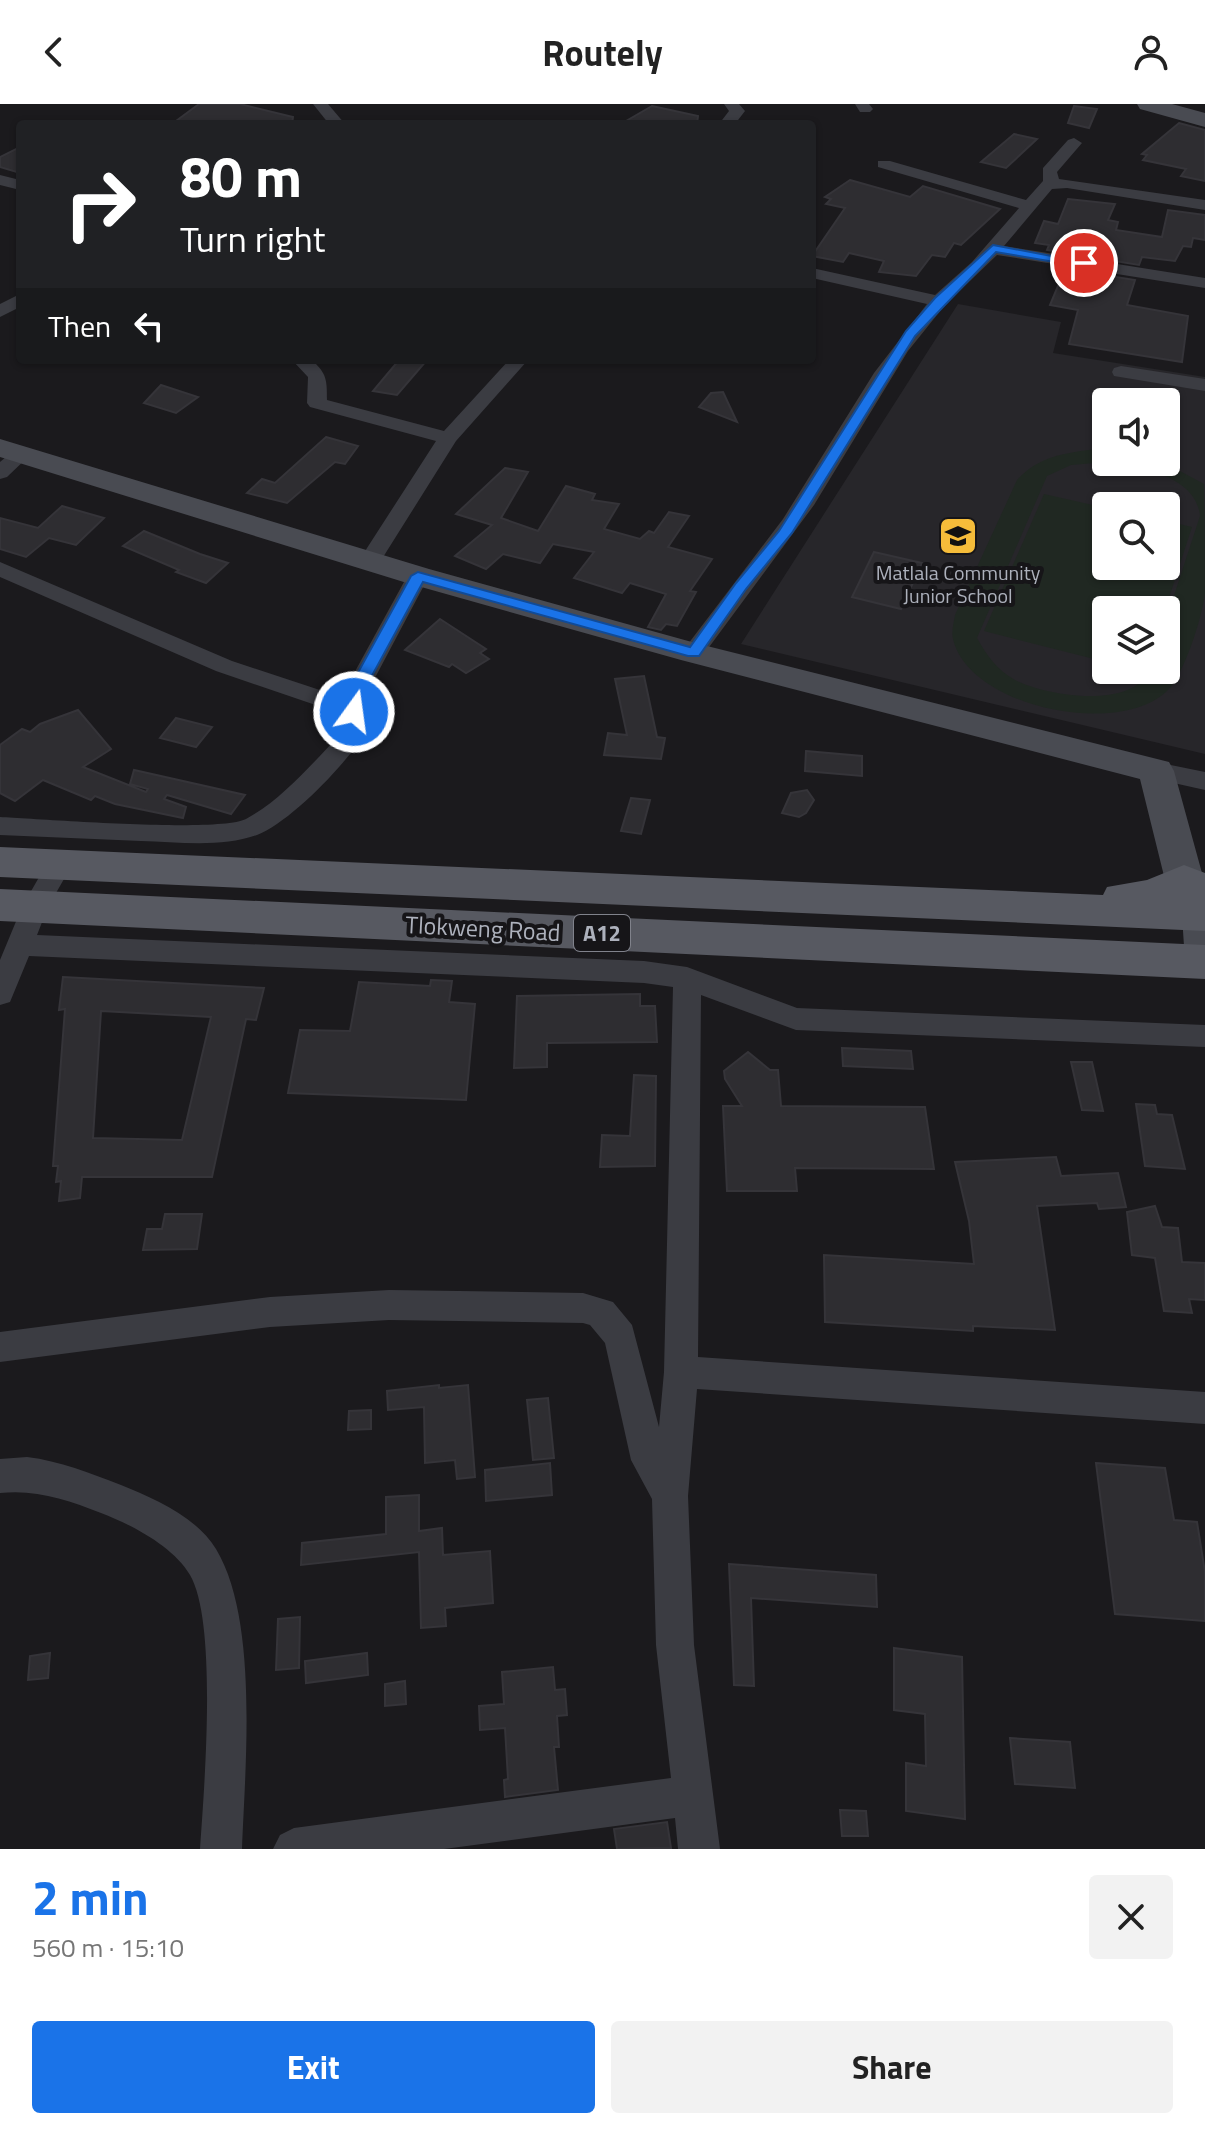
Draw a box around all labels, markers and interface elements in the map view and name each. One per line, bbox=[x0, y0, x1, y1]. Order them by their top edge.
text: Routely bbox=[542, 25, 663, 80]
icon: back bbox=[32, 30, 76, 74]
icon: person bbox=[1129, 30, 1173, 74]
text: 80 m bbox=[180, 134, 302, 219]
icon: right bbox=[48, 152, 152, 256]
text: Turn right bbox=[180, 211, 325, 266]
pin bbox=[1050, 229, 1118, 297]
icon: arrive bbox=[1062, 241, 1106, 285]
text: Then bbox=[48, 303, 111, 349]
icon: left bbox=[127, 304, 171, 348]
map controls bbox=[1092, 388, 1180, 684]
button: sound bbox=[1092, 388, 1180, 476]
button: search bbox=[1092, 492, 1180, 580]
school or university icon: Matlala Community Junior School bbox=[937, 515, 979, 557]
place label: Matlala Community Junior School bbox=[876, 557, 1041, 611]
button: layers bbox=[1092, 596, 1180, 684]
position arrow bbox=[312, 670, 396, 754]
street label: Tlokweng Road bbox=[405, 906, 561, 950]
road number: A12 bbox=[574, 915, 630, 951]
text: 2 min bbox=[32, 1861, 149, 1934]
button: close bbox=[1089, 1875, 1173, 1959]
text: 560 m · 15:10 bbox=[32, 1928, 184, 1967]
button: Exit bbox=[32, 2021, 595, 2113]
button: Share bbox=[611, 2021, 1173, 2113]

